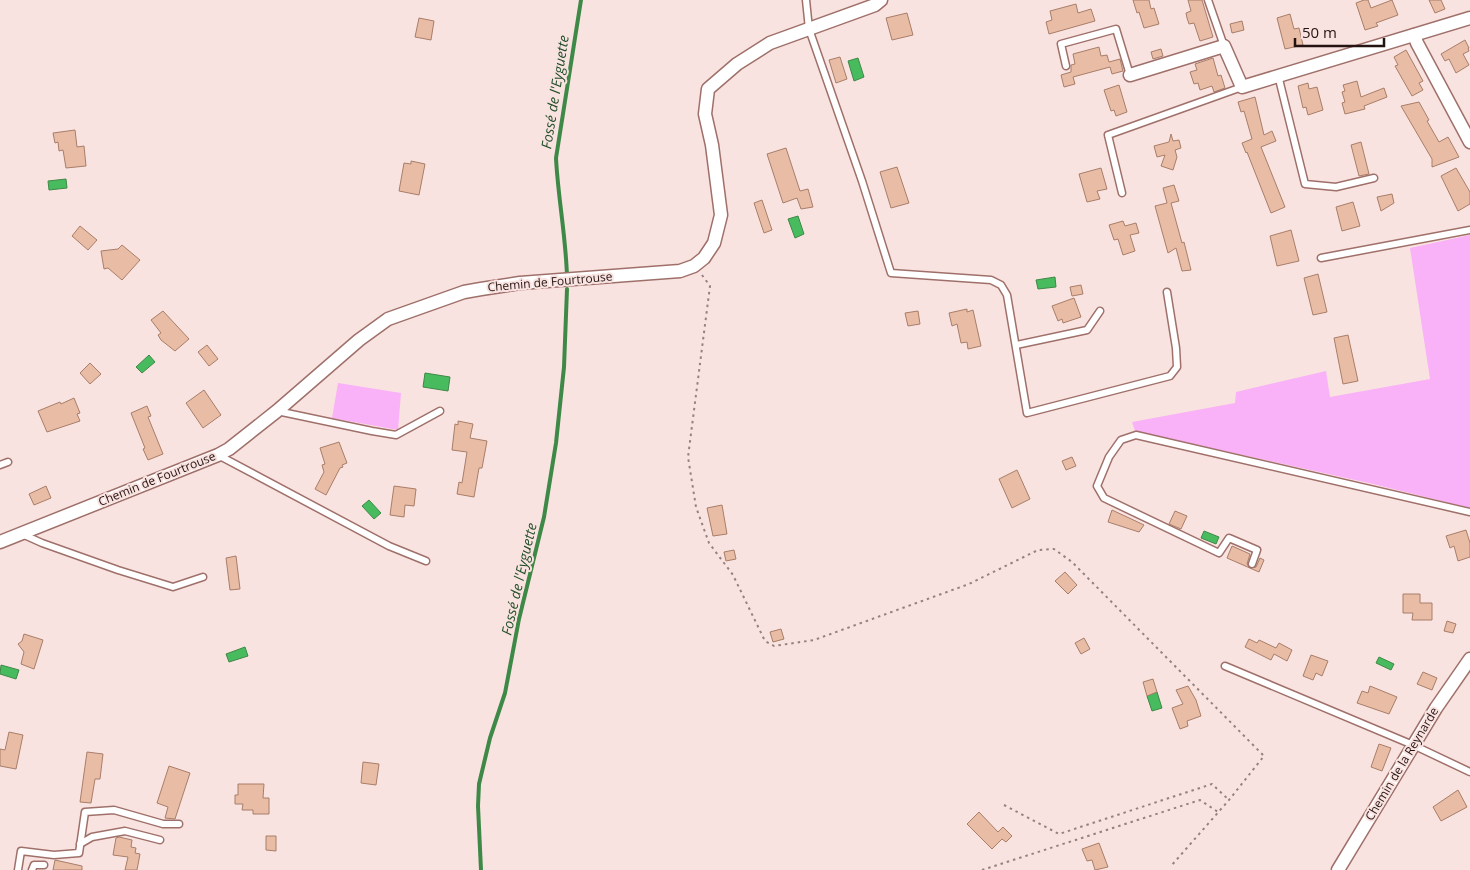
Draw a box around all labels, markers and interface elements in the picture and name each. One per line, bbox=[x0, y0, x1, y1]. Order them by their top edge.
scale bar bbox=[1295, 15, 1384, 47]
text: 50 m bbox=[1302, 22, 1337, 42]
water label: Fossé de l'Eyguette bbox=[536, 34, 573, 150]
street label: Chemin de Fourtrouse bbox=[487, 268, 613, 295]
street label: Chemin de Fourtrouse bbox=[96, 447, 218, 510]
water label: Fossé de l'Eyguette bbox=[496, 521, 541, 637]
street label: Chemin de la Reynarde bbox=[1361, 704, 1442, 824]

